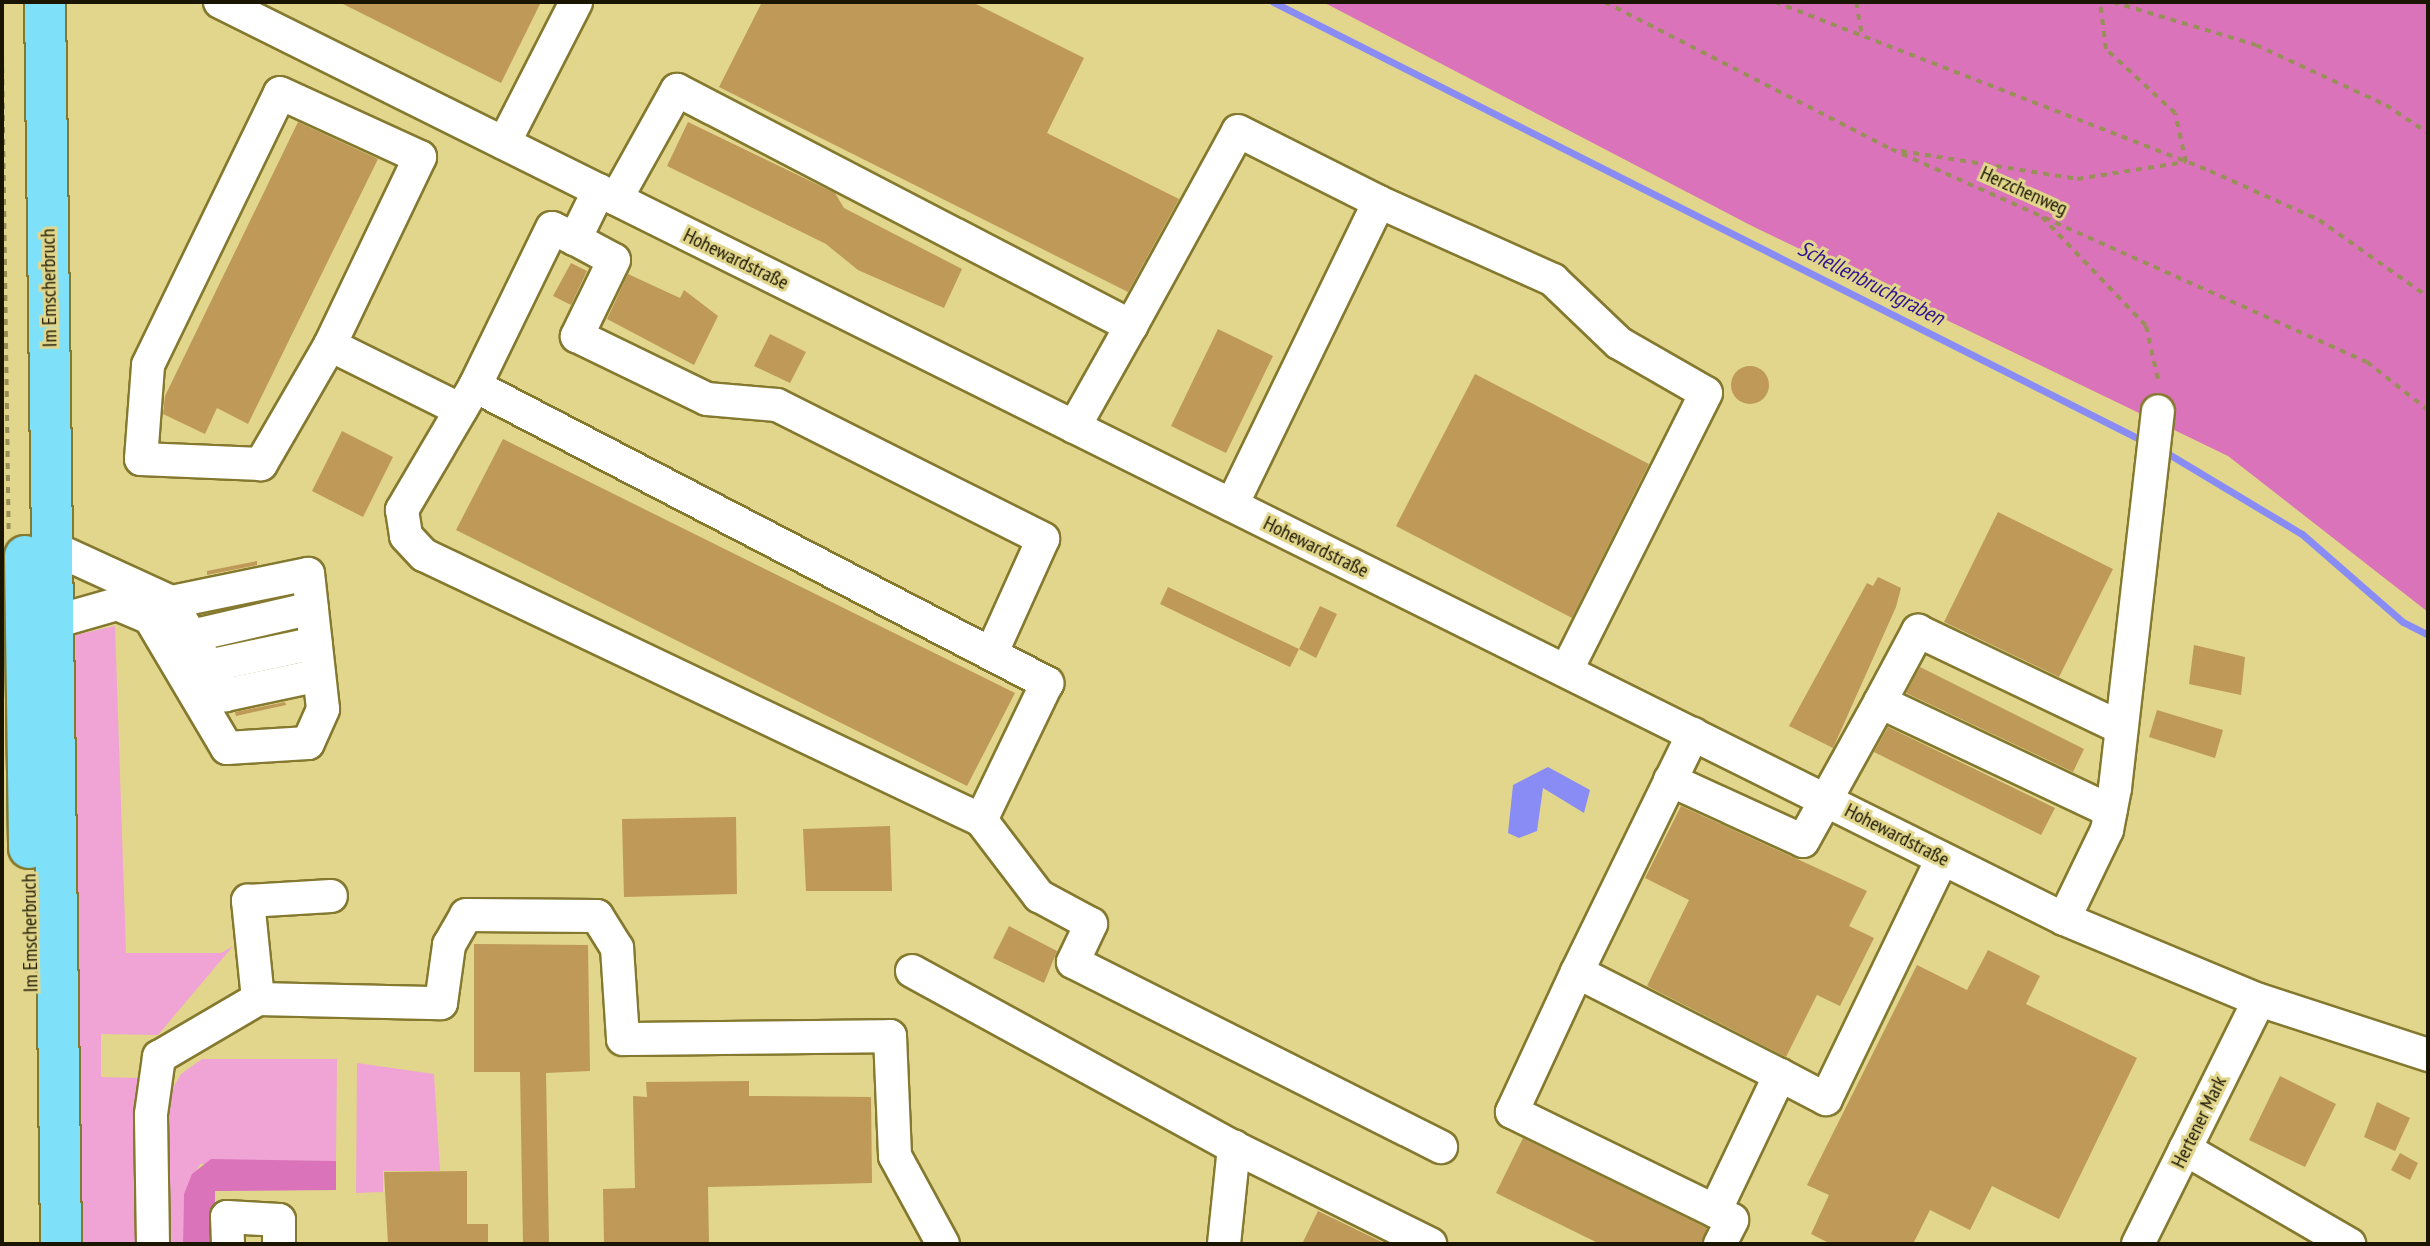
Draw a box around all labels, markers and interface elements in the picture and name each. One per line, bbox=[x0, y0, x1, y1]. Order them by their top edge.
street label: Herzchenweg bbox=[1977, 161, 2071, 221]
street label: Hohewardstraße bbox=[680, 223, 792, 295]
street label: Im Emscherbruch bbox=[36, 228, 62, 348]
water label: Schellenbruchgraben bbox=[1794, 235, 1948, 331]
street label: Hohewardstraße bbox=[1260, 511, 1372, 583]
street label: Hohewardstraße bbox=[1841, 798, 1953, 872]
street label: Im Emscherbruch bbox=[17, 873, 43, 993]
street label: Hertener Mark bbox=[2166, 1072, 2232, 1172]

